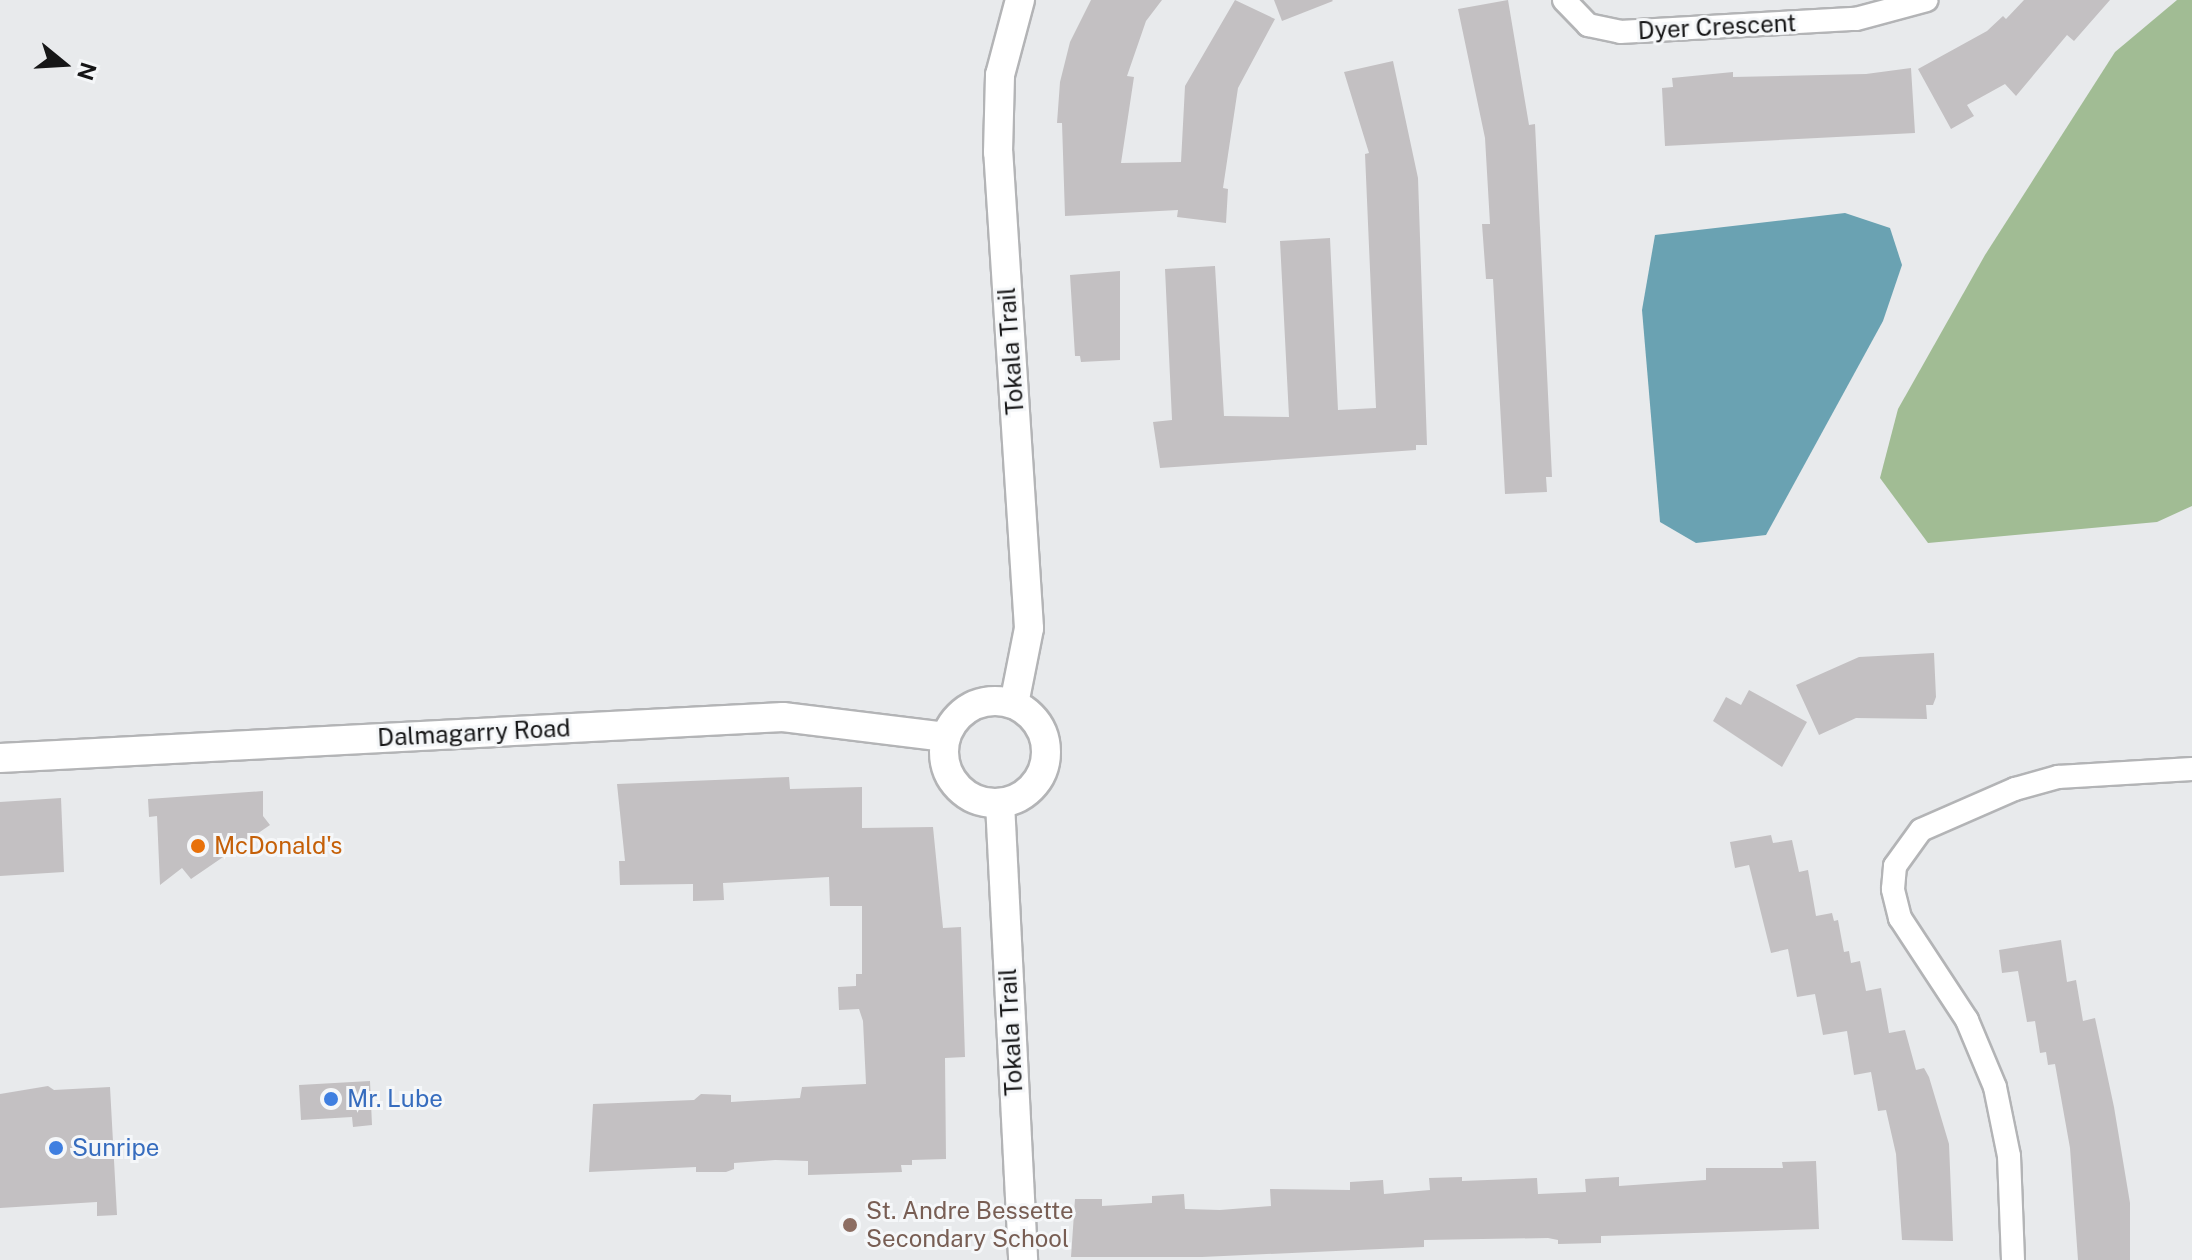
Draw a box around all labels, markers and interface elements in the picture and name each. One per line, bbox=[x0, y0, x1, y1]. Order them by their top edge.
street label: Dyer Crescent bbox=[1637, 8, 1797, 46]
north arrow bbox=[24, 24, 104, 104]
text: N bbox=[72, 59, 102, 84]
street label: Tokala Trail bbox=[992, 286, 1030, 416]
street label: Dalmagarry Road bbox=[377, 714, 571, 752]
place label: McDonald's bbox=[214, 832, 342, 860]
marker: McDonald's bbox=[189, 837, 207, 855]
street label: Tokala Trail bbox=[993, 967, 1029, 1097]
place label: Mr. Lube bbox=[347, 1085, 443, 1113]
marker: Mr. Lube bbox=[322, 1090, 340, 1108]
place label: Sunripe bbox=[72, 1134, 159, 1162]
marker: Sunripe bbox=[47, 1139, 65, 1157]
place label: St. Andre Bessette Secondary School bbox=[866, 1197, 1074, 1253]
marker: St. Andre Bessette Secondary School bbox=[841, 1216, 859, 1234]

